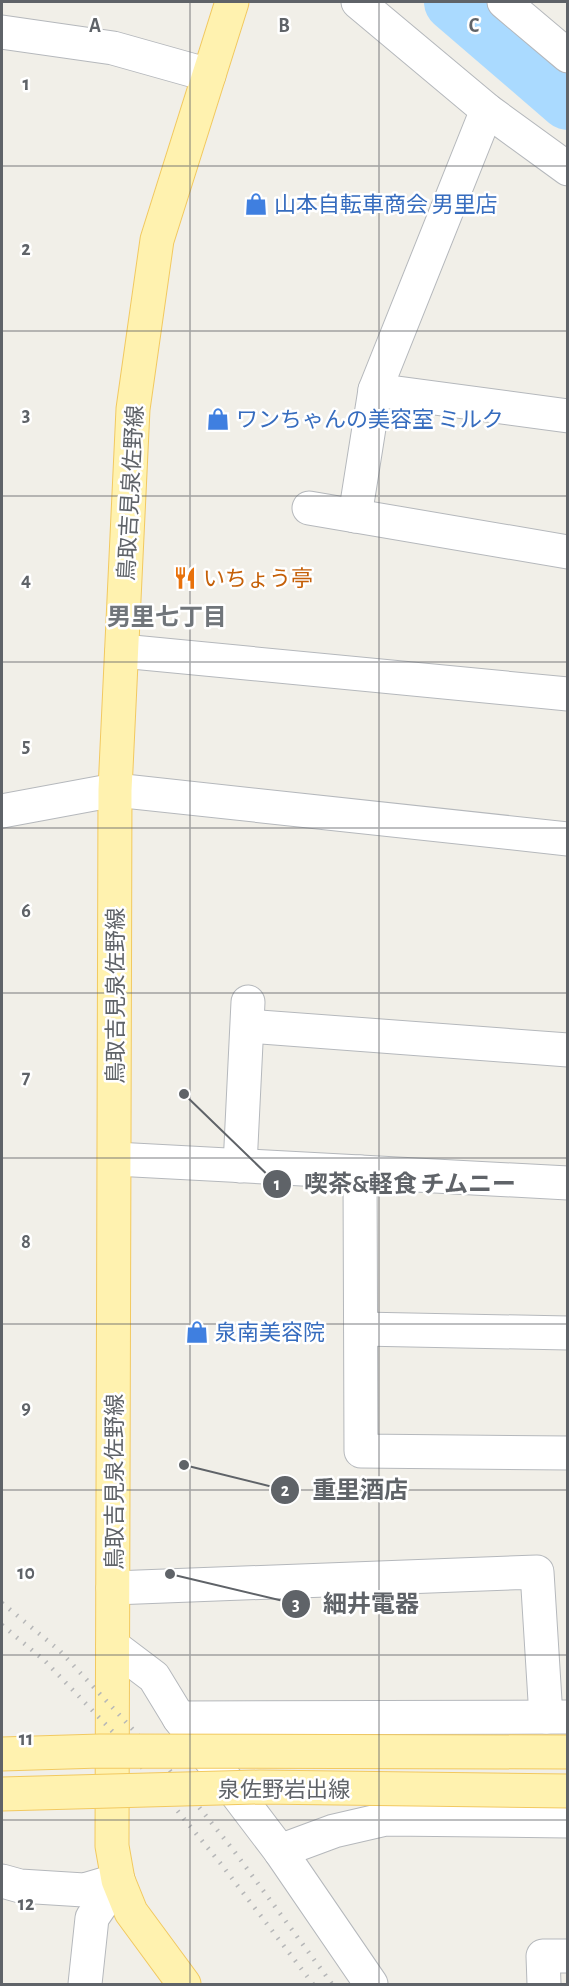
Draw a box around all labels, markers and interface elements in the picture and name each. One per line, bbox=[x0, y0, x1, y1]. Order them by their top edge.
text: A bbox=[89, 16, 101, 36]
text: B bbox=[278, 16, 290, 36]
text: C bbox=[469, 16, 480, 36]
text: 1 bbox=[22, 74, 30, 94]
shop icon: 山本自転車商会 男里店 bbox=[243, 191, 269, 217]
place label: 山本自転車商会 男里店 bbox=[274, 193, 498, 216]
text: 2 bbox=[21, 239, 31, 259]
text: 3 bbox=[22, 405, 30, 425]
street label: 鳥取吉見泉佐野線 bbox=[114, 405, 147, 582]
shop icon: ワンちゃんの美容室 ミルク bbox=[205, 406, 231, 432]
place label: ワンちゃんの美容室 ミルク bbox=[236, 408, 504, 431]
restaurant icon: いちょう亭 bbox=[172, 565, 198, 591]
place label: いちょう亭 bbox=[203, 567, 313, 590]
text: 4 bbox=[21, 570, 31, 590]
district label: 男里七丁目 bbox=[107, 604, 227, 630]
text: 5 bbox=[22, 736, 30, 756]
text: 6 bbox=[21, 901, 31, 921]
street label: 鳥取吉見泉佐野線 bbox=[104, 908, 127, 1084]
text: 7 bbox=[22, 1067, 31, 1087]
callout: 喫茶&軽食 チムニー bbox=[262, 1163, 529, 1205]
text: 喫茶&軽食 チムニー bbox=[304, 1171, 516, 1197]
text: 1 bbox=[274, 1176, 280, 1194]
text: 8 bbox=[21, 1232, 31, 1252]
shop icon: 泉南美容院 bbox=[184, 1319, 210, 1345]
place label: 泉南美容院 bbox=[215, 1321, 325, 1344]
street label: 鳥取吉見泉佐野線 bbox=[103, 1394, 126, 1570]
text: 9 bbox=[21, 1398, 31, 1418]
callout: 重里酒店 bbox=[270, 1469, 420, 1511]
text: 重里酒店 bbox=[312, 1477, 408, 1503]
text: 2 bbox=[281, 1482, 290, 1500]
text: 10 bbox=[17, 1563, 35, 1583]
callout: 細井電器 bbox=[281, 1583, 431, 1625]
text: 細井電器 bbox=[323, 1591, 419, 1617]
text: 3 bbox=[292, 1596, 300, 1614]
text: 11 bbox=[19, 1729, 33, 1749]
street label: 泉佐野岩出線 bbox=[218, 1778, 350, 1801]
text: 12 bbox=[18, 1894, 34, 1914]

